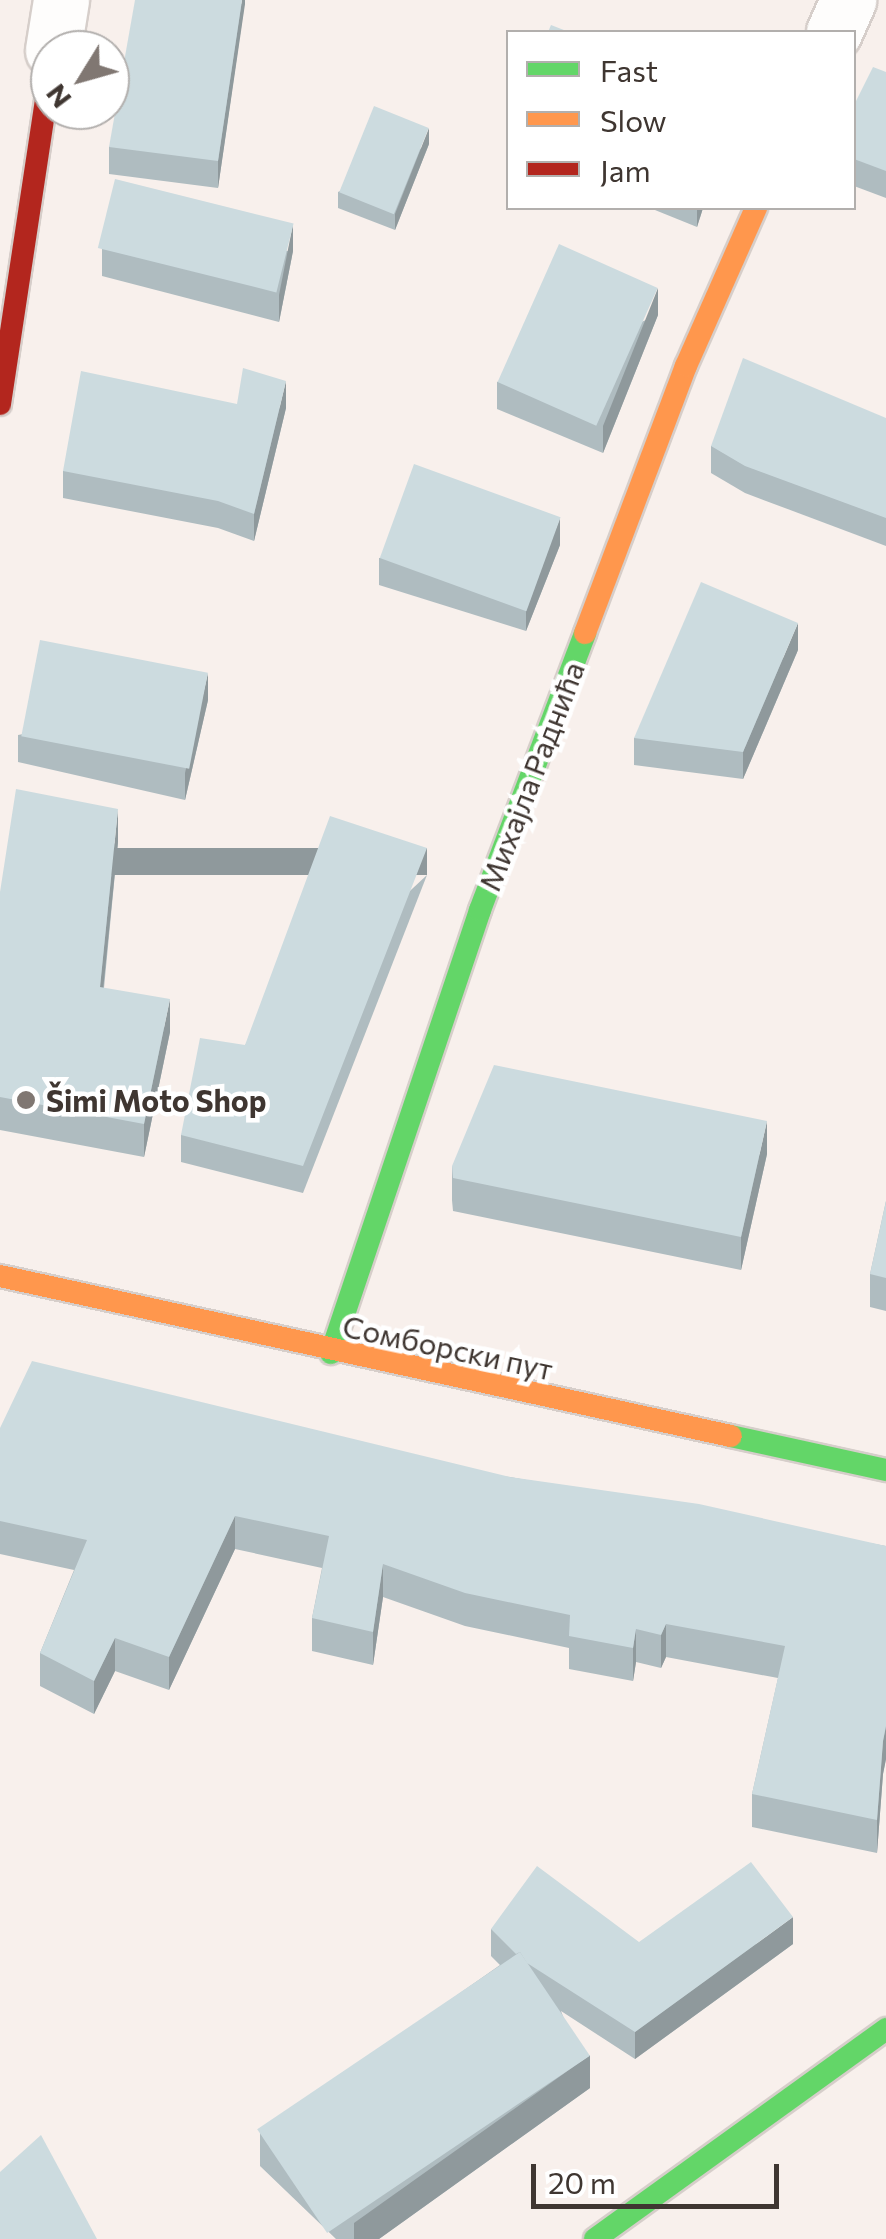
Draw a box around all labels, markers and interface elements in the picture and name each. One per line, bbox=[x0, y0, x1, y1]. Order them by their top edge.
north arrow bbox=[30, 30, 130, 130]
legend bbox=[506, 30, 856, 210]
text: Fast bbox=[600, 51, 658, 88]
text: N bbox=[38, 78, 78, 115]
text: Slow bbox=[600, 101, 667, 138]
text: Jam bbox=[600, 151, 651, 188]
street label: Михајла Раднића bbox=[471, 656, 591, 896]
place label: Šimi Moto Shop bbox=[46, 1082, 266, 1118]
marker: Šimi Moto Shop bbox=[15, 1089, 37, 1111]
street label: Сомборски пут bbox=[340, 1307, 556, 1387]
scale bar bbox=[536, 2144, 784, 2206]
text: 20 m bbox=[548, 2163, 616, 2200]

